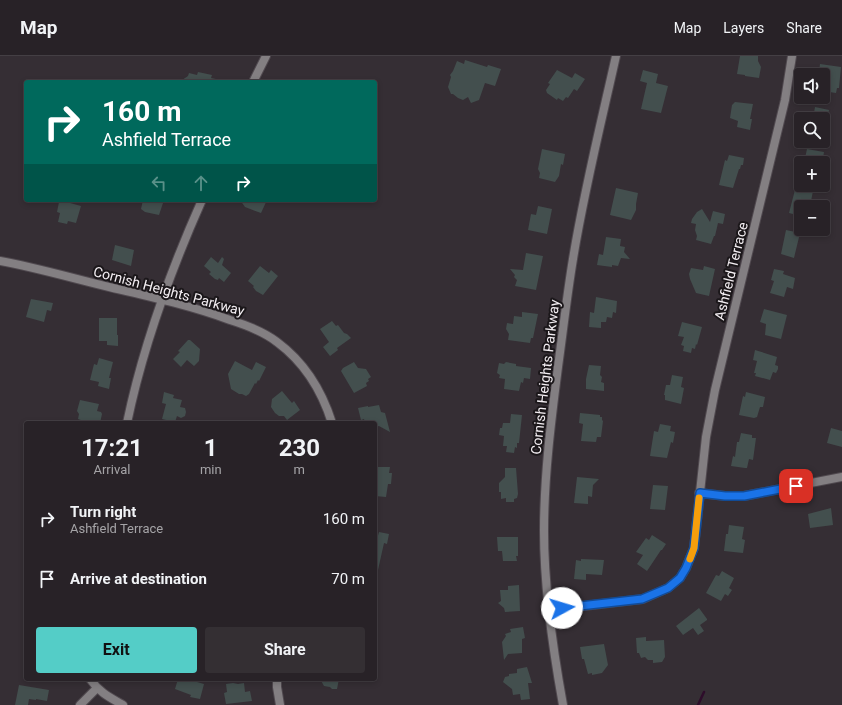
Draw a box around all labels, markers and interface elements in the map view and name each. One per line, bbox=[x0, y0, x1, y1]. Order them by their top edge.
text: Map bbox=[20, 16, 58, 39]
text: Map bbox=[674, 20, 701, 36]
text: Layers bbox=[723, 20, 764, 36]
text: Share bbox=[786, 20, 822, 36]
map controls bbox=[794, 68, 830, 236]
button: sound bbox=[794, 68, 830, 104]
text: 160 m bbox=[102, 95, 181, 128]
icon: right bbox=[36, 96, 88, 148]
button: search bbox=[794, 112, 830, 148]
text: Ashfield Terrace bbox=[102, 129, 231, 150]
button: + bbox=[794, 156, 830, 192]
icon: left bbox=[148, 172, 170, 194]
icon: ahead bbox=[190, 172, 212, 194]
icon: right bbox=[232, 172, 254, 194]
button: − bbox=[794, 200, 830, 236]
street label: Ashfield Terrace bbox=[711, 220, 751, 322]
street label: Cornish Heights Parkway bbox=[92, 263, 247, 319]
street label: Cornish Heights Parkway bbox=[528, 298, 562, 455]
text: 17:21 bbox=[81, 434, 143, 462]
text: 1 bbox=[204, 434, 218, 462]
text: 230 bbox=[279, 434, 320, 462]
text: Arrival bbox=[93, 462, 130, 477]
text: min bbox=[200, 462, 222, 477]
text: m bbox=[294, 462, 305, 477]
pin bbox=[779, 469, 813, 503]
icon: arrive bbox=[785, 475, 807, 497]
text: Turn right bbox=[70, 503, 136, 521]
icon: right bbox=[36, 508, 58, 530]
text: 160 m bbox=[323, 510, 365, 528]
text: Ashfield Terrace bbox=[70, 521, 163, 536]
icon: arrive bbox=[36, 568, 58, 590]
text: Arrive at destination bbox=[70, 570, 207, 588]
text: 70 m bbox=[331, 570, 365, 588]
position arrow bbox=[541, 587, 583, 629]
button: Exit bbox=[36, 627, 197, 673]
button: Share bbox=[205, 627, 365, 673]

